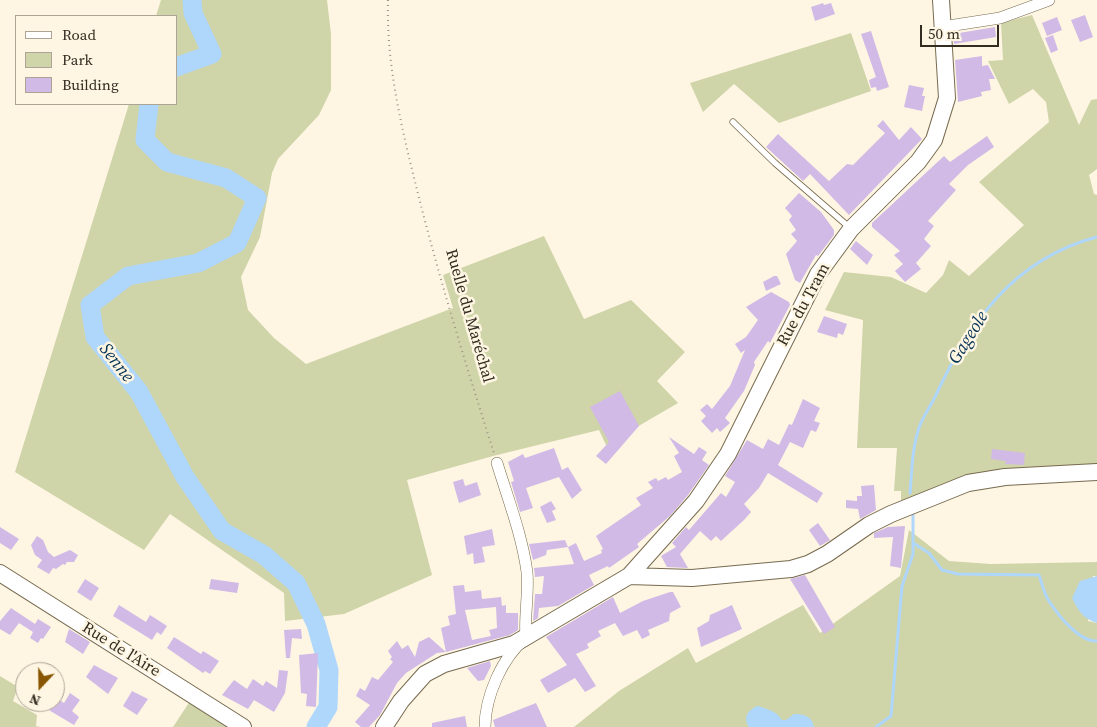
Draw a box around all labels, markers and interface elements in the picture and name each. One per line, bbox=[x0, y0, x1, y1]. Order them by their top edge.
legend bbox=[15, 15, 178, 105]
scale bar bbox=[922, 15, 1001, 47]
text: 50 m bbox=[928, 23, 960, 44]
text: Road bbox=[62, 24, 96, 45]
text: Park bbox=[62, 49, 93, 70]
text: Building bbox=[62, 74, 119, 95]
street label: Ruelle du Maréchal bbox=[441, 247, 497, 385]
street label: Rue du Tram bbox=[773, 260, 835, 350]
water label: Gageole bbox=[945, 308, 993, 368]
water label: Senne bbox=[94, 339, 138, 387]
street label: Rue de l'Aire bbox=[78, 618, 164, 682]
north arrow bbox=[15, 662, 65, 712]
text: N bbox=[27, 689, 43, 711]

